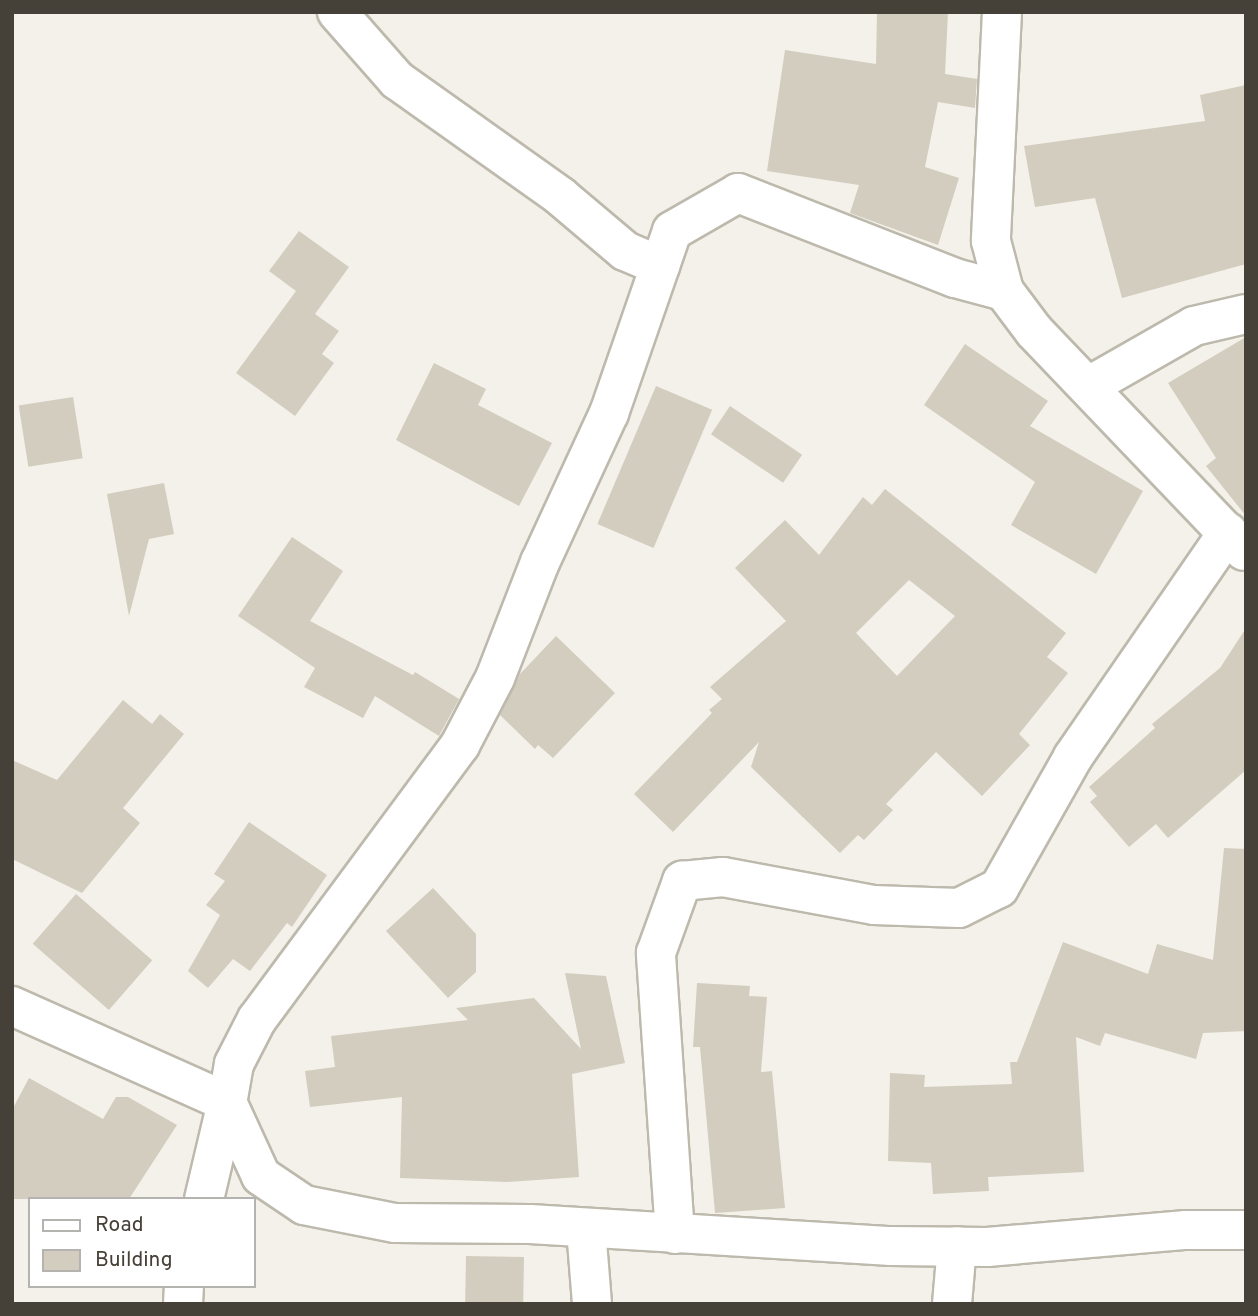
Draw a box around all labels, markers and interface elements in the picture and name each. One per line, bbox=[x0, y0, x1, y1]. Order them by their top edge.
legend bbox=[28, 1197, 256, 1288]
text: Road bbox=[95, 1212, 144, 1239]
text: Building bbox=[95, 1247, 173, 1274]

